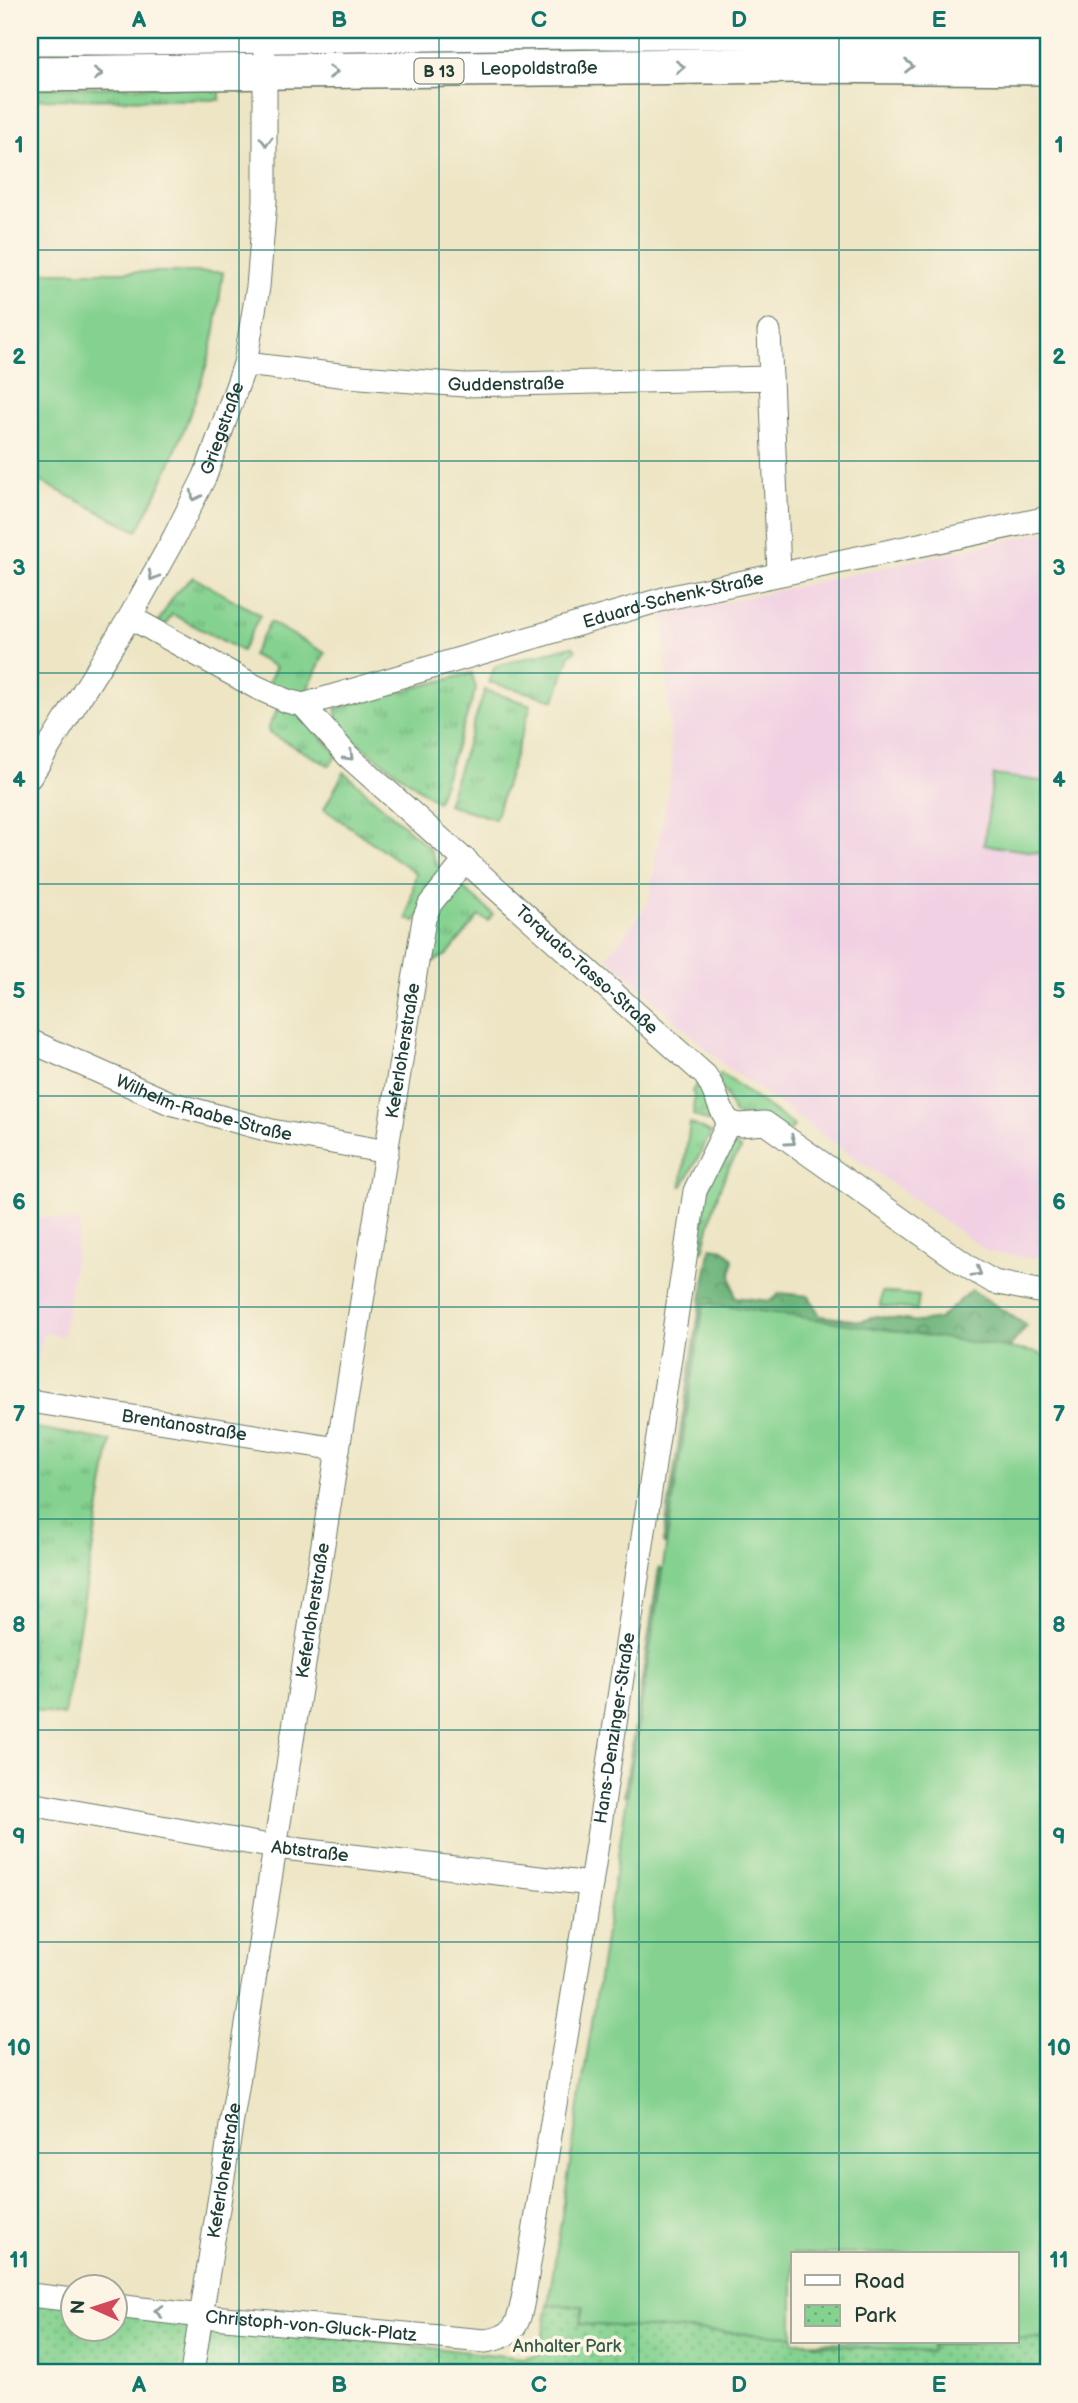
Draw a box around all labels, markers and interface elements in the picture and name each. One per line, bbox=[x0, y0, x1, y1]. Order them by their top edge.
text: A bbox=[131, 6, 147, 34]
text: B bbox=[331, 6, 347, 34]
text: C bbox=[531, 6, 547, 34]
text: D bbox=[731, 6, 747, 34]
text: E bbox=[932, 6, 947, 34]
street label: Leopoldstraße bbox=[480, 57, 598, 80]
road number: B 13 bbox=[414, 58, 464, 83]
one-way arrow bbox=[905, 58, 915, 74]
one-way arrow bbox=[675, 59, 686, 75]
one-way arrow bbox=[329, 64, 339, 80]
one-way arrow bbox=[93, 66, 104, 82]
text: 1 bbox=[14, 131, 24, 159]
text: 1 bbox=[1054, 131, 1064, 159]
one-way arrow bbox=[258, 136, 274, 147]
text: 2 bbox=[12, 343, 26, 371]
text: 2 bbox=[1052, 343, 1066, 371]
street label: Guddenstraße bbox=[447, 373, 565, 396]
street label: Griegstraße bbox=[196, 379, 249, 478]
one-way arrow bbox=[190, 489, 204, 501]
text: 3 bbox=[12, 554, 26, 582]
text: 3 bbox=[1052, 554, 1066, 582]
street label: Eduard-Schenk-Straße bbox=[580, 568, 766, 633]
one-way arrow bbox=[148, 569, 161, 582]
one-way arrow bbox=[341, 747, 354, 760]
text: 4 bbox=[12, 766, 26, 794]
text: 4 bbox=[1052, 766, 1066, 794]
street label: Torquato-Tasso-Straße bbox=[511, 901, 662, 1039]
text: 5 bbox=[12, 977, 26, 1005]
text: 5 bbox=[1052, 977, 1066, 1005]
street label: Keferloherstraße bbox=[382, 981, 425, 1120]
street label: Wilhelm-Raabe-Straße bbox=[112, 1070, 294, 1145]
one-way arrow bbox=[783, 1133, 796, 1145]
text: 6 bbox=[12, 1188, 26, 1216]
text: 6 bbox=[1052, 1188, 1066, 1216]
one-way arrow bbox=[970, 1264, 983, 1277]
text: 7 bbox=[13, 1400, 26, 1428]
text: 7 bbox=[1053, 1400, 1066, 1428]
street label: Brentanostraße bbox=[120, 1405, 248, 1446]
street label: Keferloherstraße bbox=[292, 1541, 334, 1680]
text: 8 bbox=[12, 1611, 26, 1639]
text: 8 bbox=[1052, 1611, 1066, 1639]
street label: Hans-Denzinger-Straße bbox=[590, 1631, 640, 1825]
text: 9 bbox=[12, 1823, 26, 1851]
text: 9 bbox=[1052, 1823, 1066, 1851]
street label: Abtstraße bbox=[270, 1837, 350, 1867]
text: 10 bbox=[7, 2034, 31, 2062]
text: 10 bbox=[1047, 2034, 1071, 2062]
street label: Keferloherstraße bbox=[203, 2101, 246, 2240]
text: 11 bbox=[9, 2246, 29, 2274]
text: 11 bbox=[1049, 2246, 1069, 2274]
legend bbox=[791, 2252, 1018, 2344]
text: Road bbox=[854, 2269, 905, 2294]
north arrow bbox=[60, 2274, 130, 2344]
text: N bbox=[67, 2299, 90, 2315]
one-way arrow bbox=[153, 2303, 165, 2318]
text: Park bbox=[854, 2303, 897, 2328]
street label: Christoph-von-Gluck-Platz bbox=[204, 2306, 418, 2346]
park label: Anhalter Park bbox=[513, 2336, 621, 2357]
text: A bbox=[131, 2371, 147, 2399]
text: B bbox=[331, 2371, 347, 2399]
text: C bbox=[531, 2371, 547, 2399]
text: D bbox=[731, 2371, 747, 2399]
text: E bbox=[932, 2371, 947, 2399]

